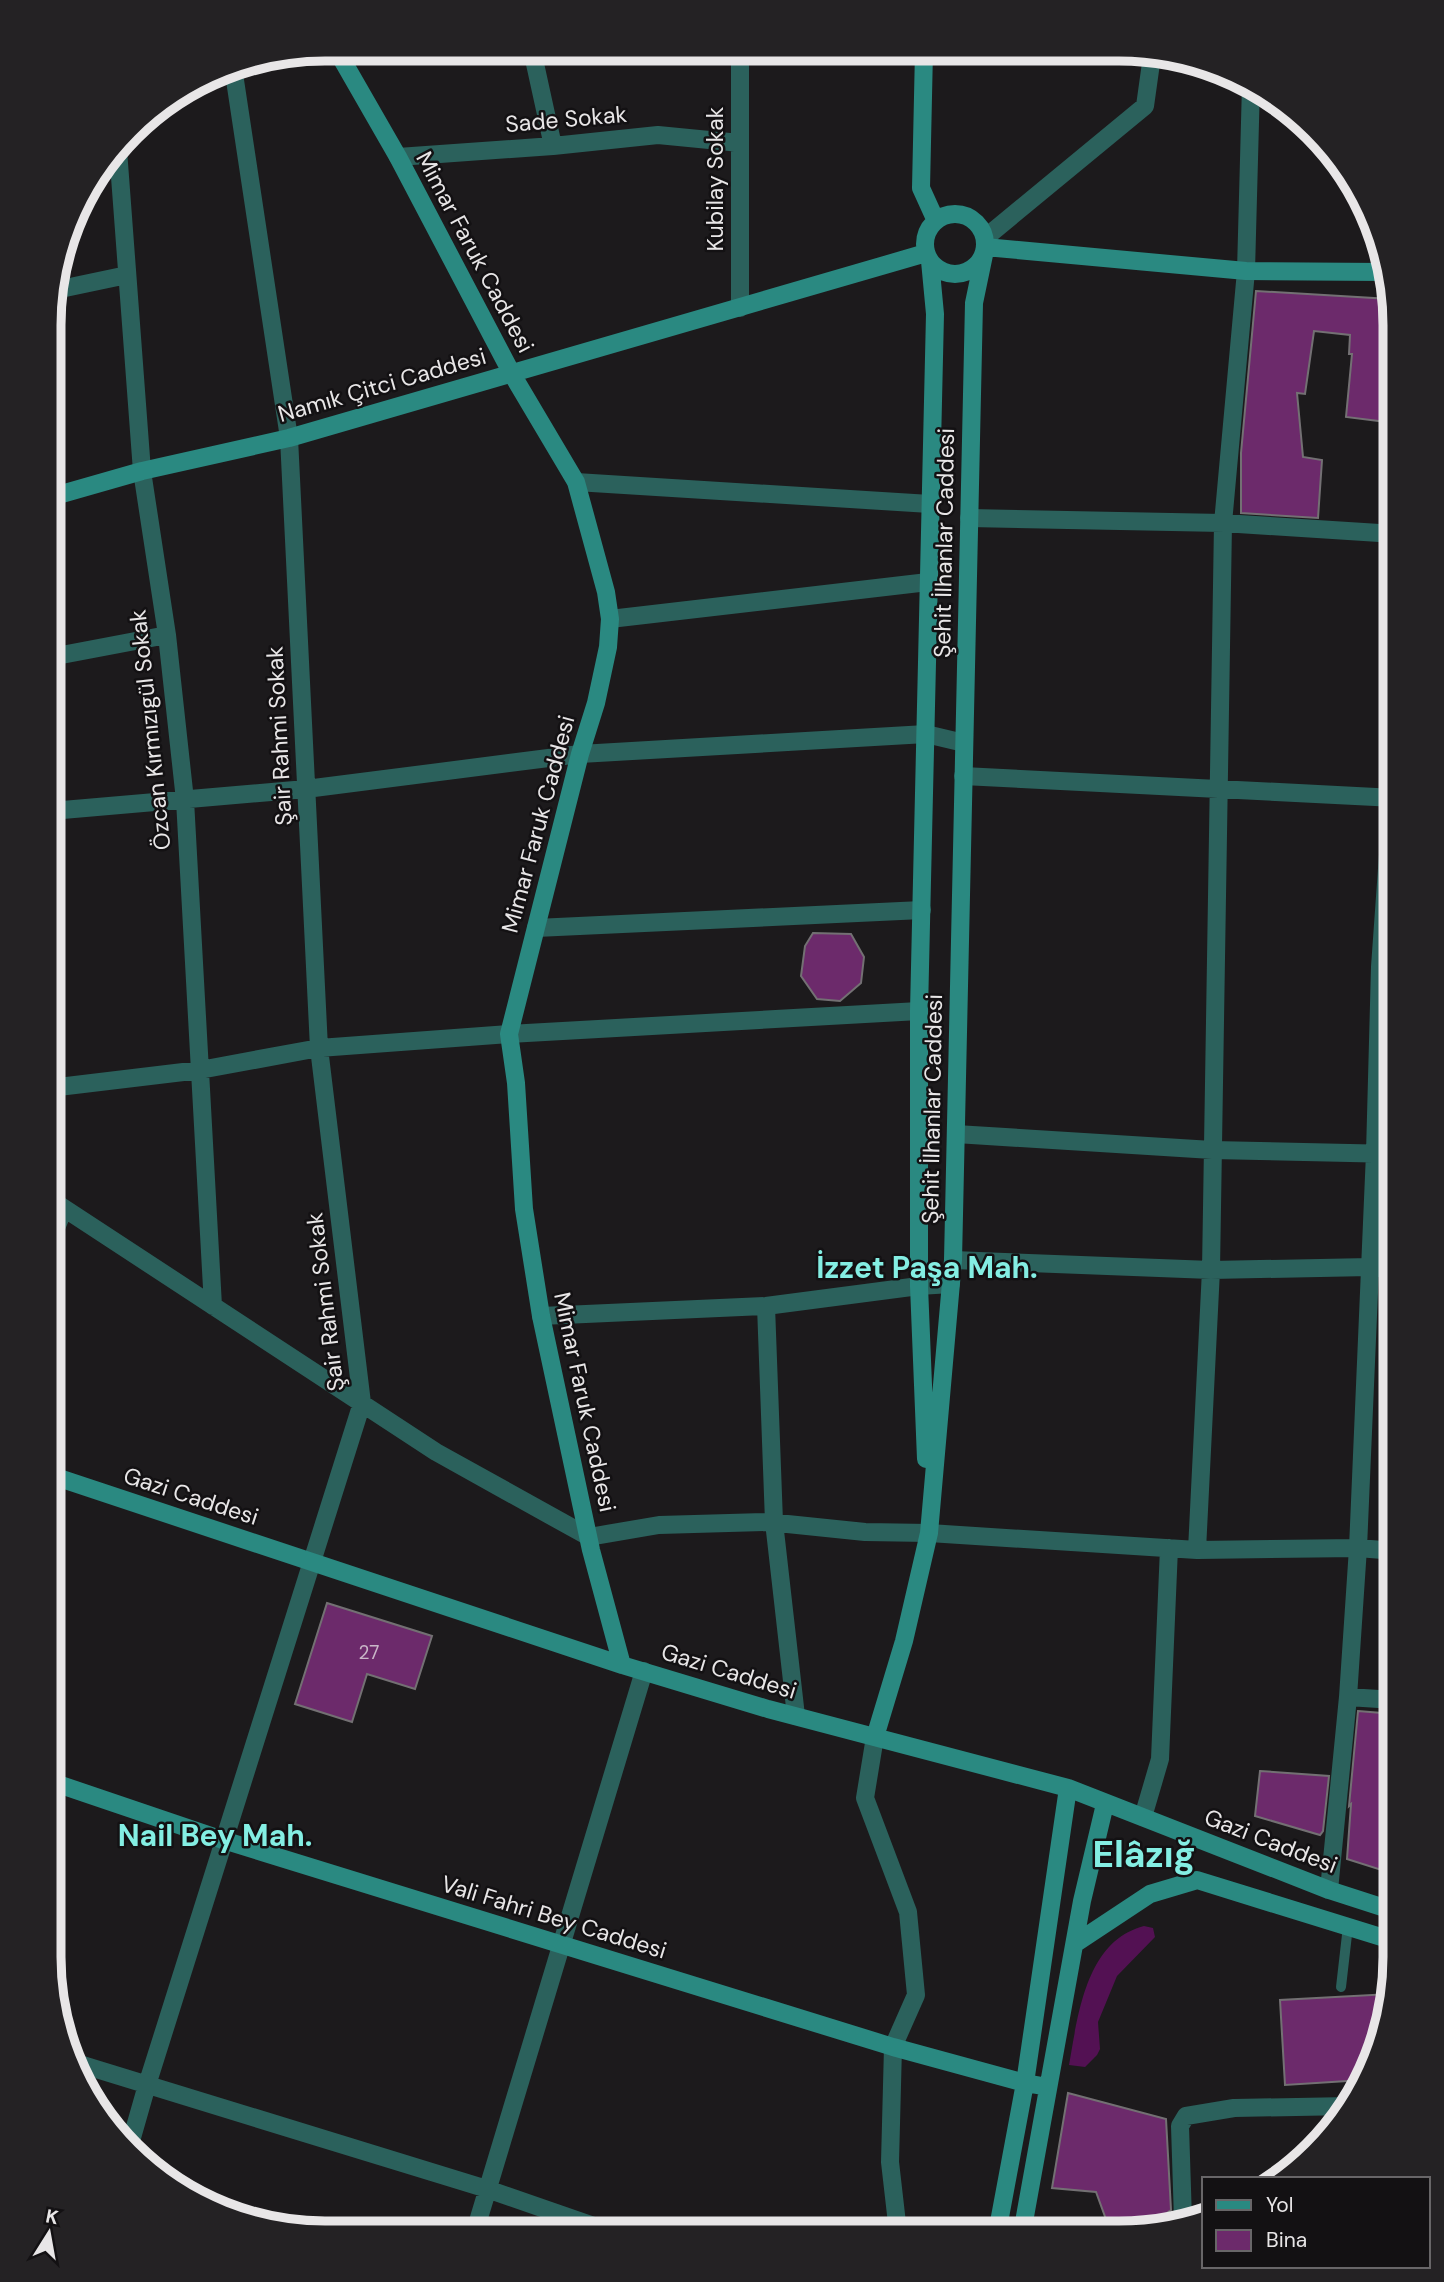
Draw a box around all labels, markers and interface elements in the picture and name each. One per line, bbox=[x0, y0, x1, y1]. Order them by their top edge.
street label: Sade Sokak bbox=[504, 99, 628, 139]
street label: Kubilay Sokak bbox=[700, 106, 730, 251]
street label: Mimar Faruk Caddesi bbox=[409, 146, 541, 358]
street label: Namık Çitci Caddesi bbox=[274, 341, 490, 429]
street label: Şehit İlhanlar Caddesi bbox=[927, 428, 961, 658]
street label: Özcan Kırmızıgül Sokak bbox=[122, 608, 178, 852]
street label: Şair Rahmi Sokak bbox=[259, 645, 299, 827]
street label: Mimar Faruk Caddesi bbox=[495, 712, 581, 936]
street label: Şehit İlhanlar Caddesi bbox=[915, 994, 949, 1224]
street label: Şair Rahmi Sokak bbox=[299, 1211, 351, 1393]
district label: İzzet Paşa Mah. bbox=[816, 1248, 1038, 1287]
street label: Mimar Faruk Caddesi bbox=[547, 1289, 623, 1515]
street label: Gazi Caddesi bbox=[120, 1460, 262, 1532]
street label: Gazi Caddesi bbox=[658, 1636, 800, 1706]
house number: 27 bbox=[359, 1640, 379, 1665]
street label: Gazi Caddesi bbox=[1200, 1802, 1342, 1880]
district label: Nail Bey Mah. bbox=[118, 1816, 312, 1855]
district label: Elâzığ bbox=[1092, 1830, 1196, 1878]
street label: Vali Fahri Bey Caddesi bbox=[438, 1868, 670, 1966]
legend bbox=[1202, 2177, 1430, 2268]
text: Yol bbox=[1266, 2191, 1294, 2219]
north arrow bbox=[14, 2198, 84, 2268]
text: K bbox=[44, 2203, 61, 2230]
text: Bina bbox=[1266, 2226, 1307, 2254]

